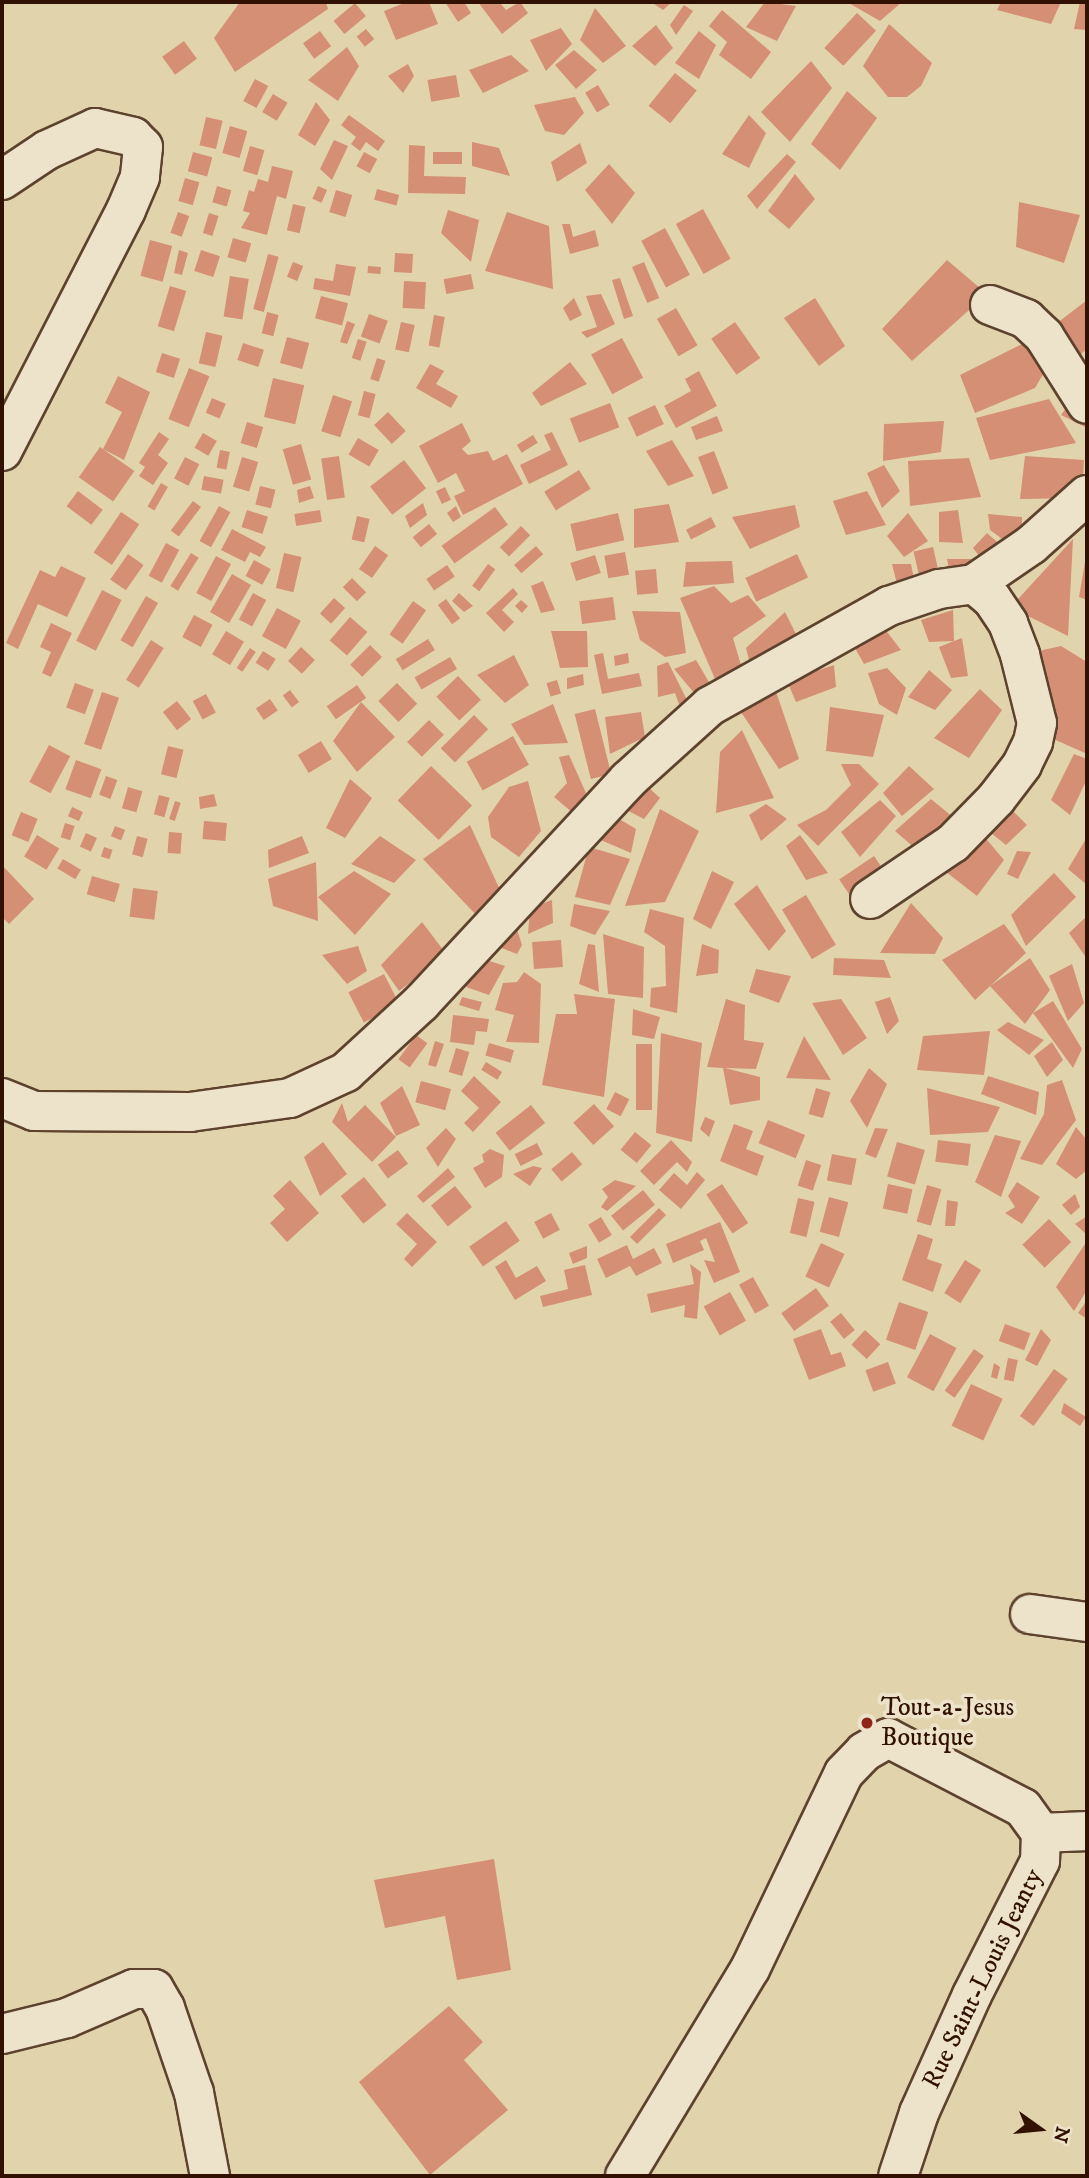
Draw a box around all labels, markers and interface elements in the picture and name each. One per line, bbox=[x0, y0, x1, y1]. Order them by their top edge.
place label: Tout-a-Jesus Boutique bbox=[881, 1692, 1014, 1754]
marker: Tout-a-Jesus Boutique bbox=[859, 1715, 875, 1731]
street label: Rue Saint-Louis Jeanty bbox=[916, 1864, 1050, 2094]
north arrow bbox=[1005, 2094, 1075, 2164]
text: N bbox=[1048, 2124, 1074, 2145]

